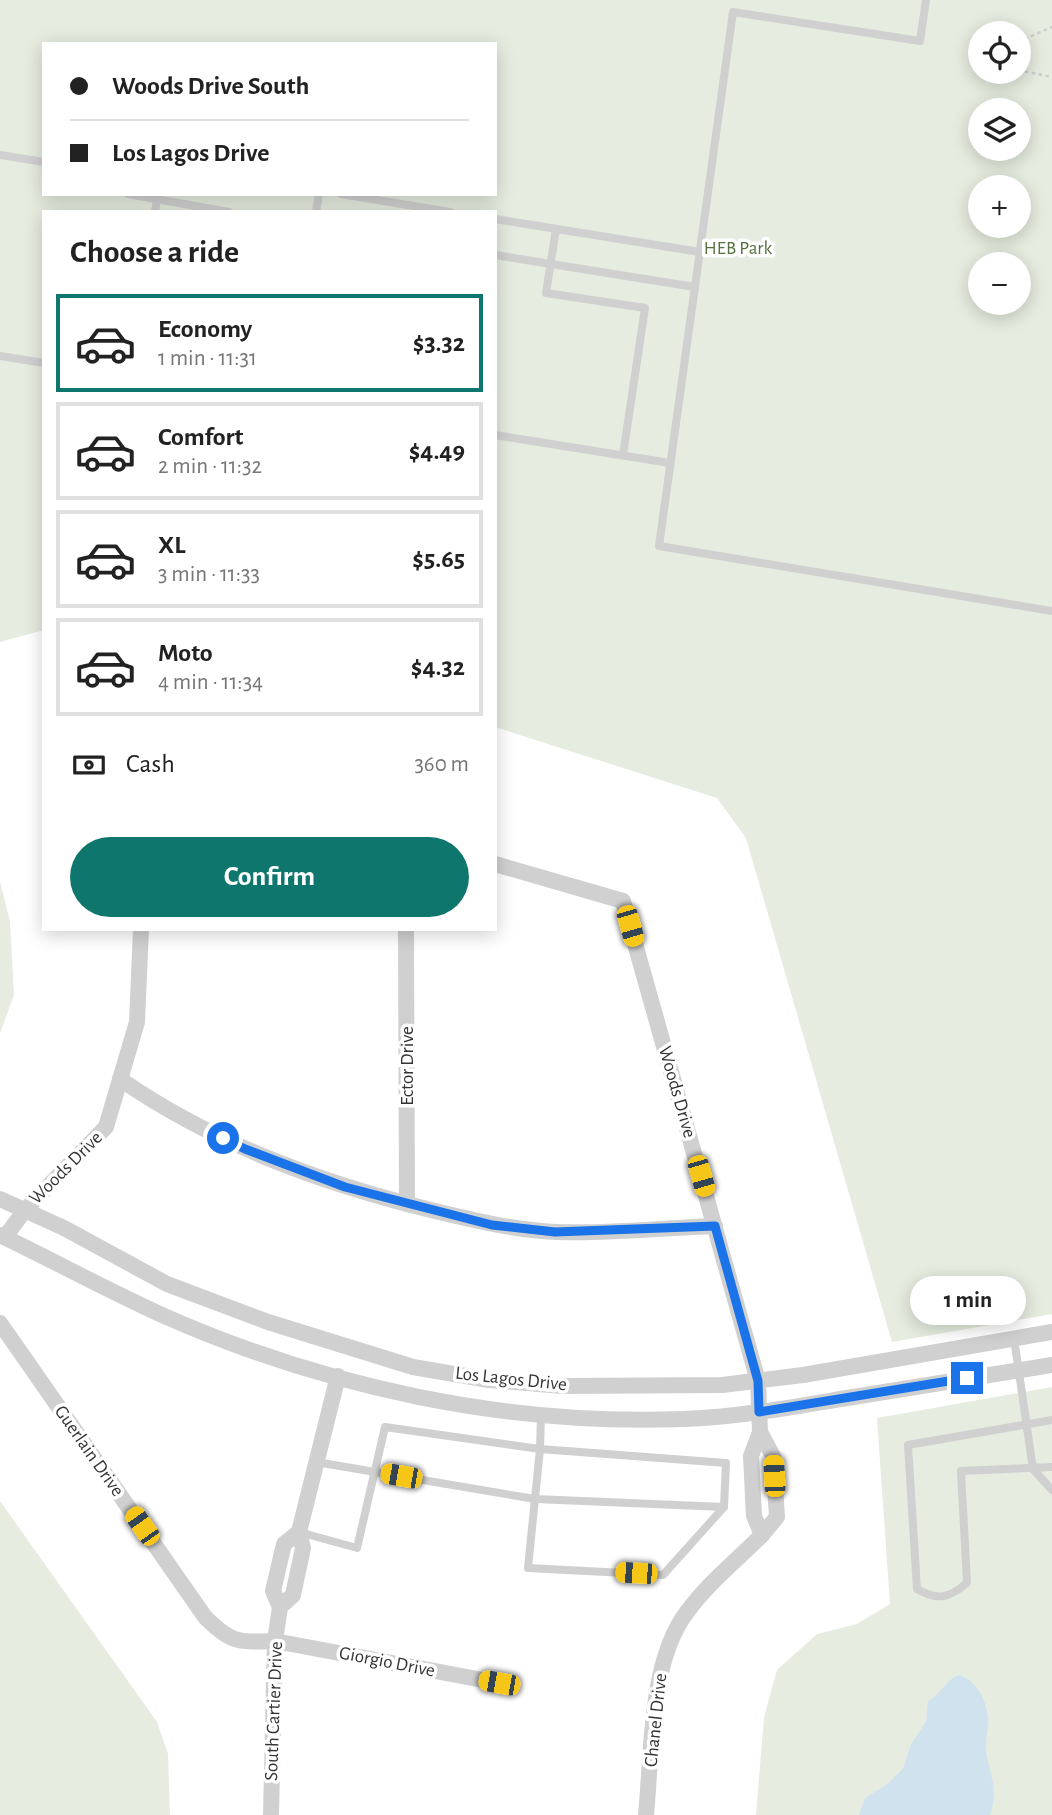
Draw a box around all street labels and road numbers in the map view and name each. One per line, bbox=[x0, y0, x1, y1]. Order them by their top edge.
street label: Ector Drive bbox=[398, 1026, 417, 1106]
street label: Woods Drive bbox=[655, 1044, 699, 1140]
street label: Woods Drive bbox=[26, 1128, 106, 1208]
street label: Los Lagos Drive bbox=[454, 1364, 568, 1394]
street label: Guerlain Drive bbox=[51, 1402, 127, 1500]
street label: South Cartier Drive bbox=[262, 1641, 286, 1781]
street label: Giorgio Drive bbox=[338, 1643, 436, 1681]
street label: Chanel Drive bbox=[642, 1672, 670, 1768]

